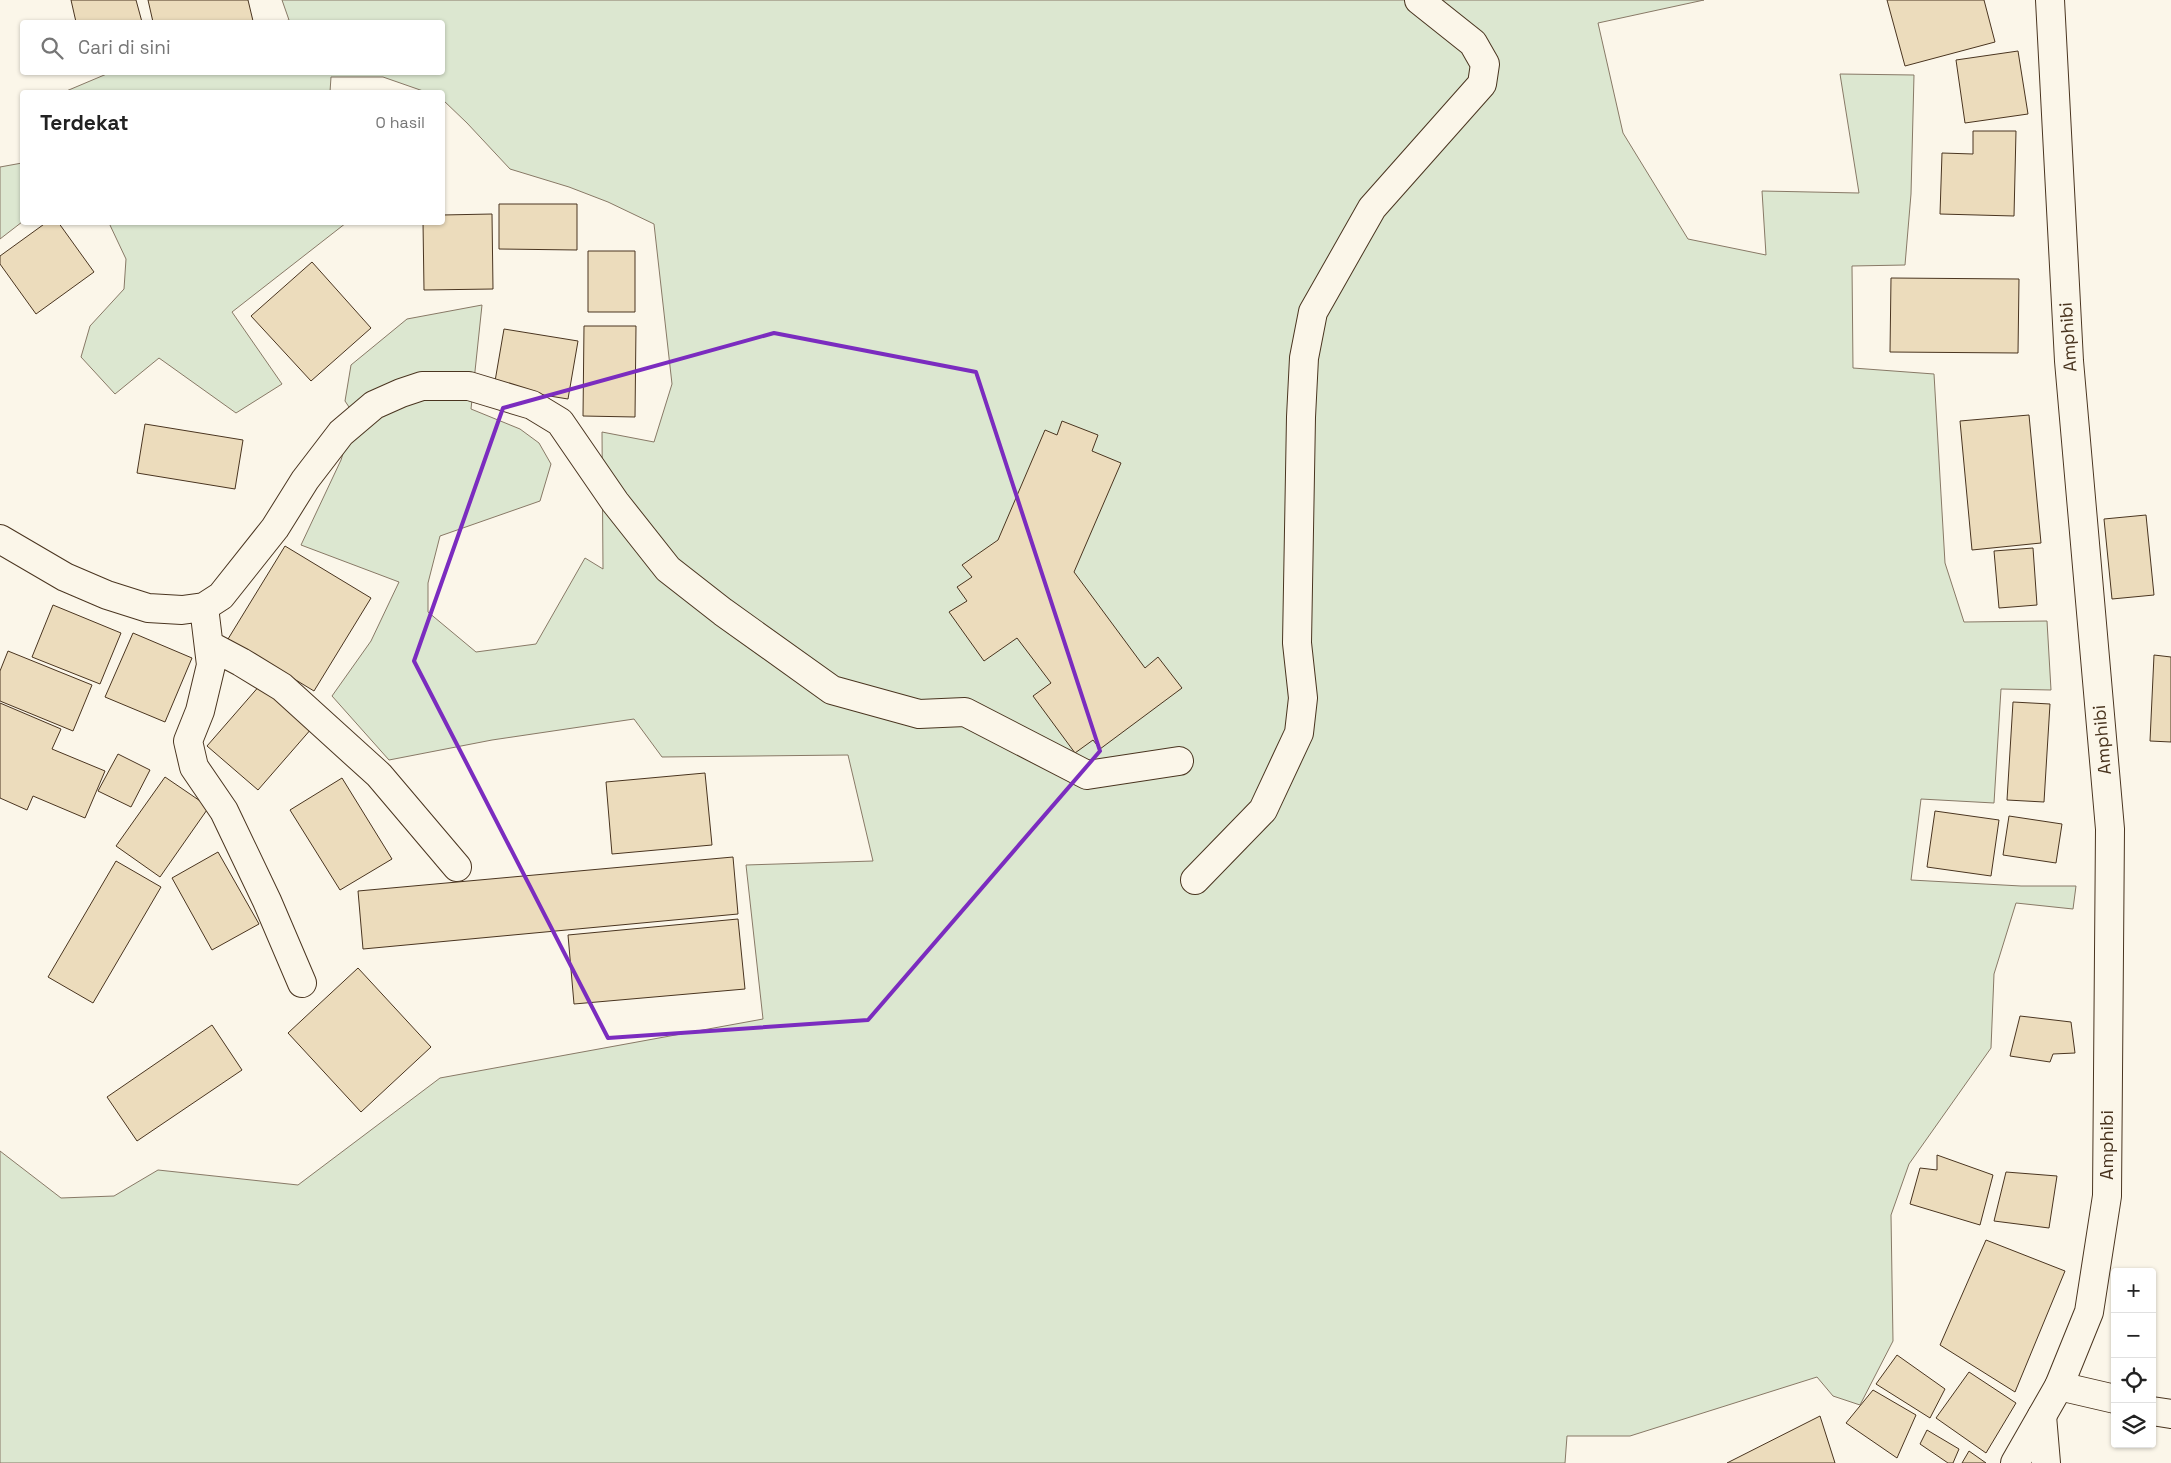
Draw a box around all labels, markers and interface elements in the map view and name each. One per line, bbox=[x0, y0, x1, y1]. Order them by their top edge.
search box bbox=[20, 20, 445, 75]
icon: search bbox=[38, 34, 66, 62]
text: Cari di sini bbox=[78, 35, 171, 60]
text: Terdekat bbox=[40, 109, 129, 136]
text: 0 hasil bbox=[375, 112, 425, 133]
street label: Amphibi bbox=[2054, 301, 2081, 373]
street label: Amphibi bbox=[2087, 704, 2116, 776]
street label: Amphibi bbox=[2095, 1110, 2118, 1180]
map controls bbox=[2111, 1268, 2156, 1448]
button: + bbox=[2111, 1268, 2156, 1313]
button: − bbox=[2111, 1313, 2156, 1358]
button: locate bbox=[2111, 1358, 2156, 1403]
button: layers bbox=[2111, 1403, 2156, 1448]

